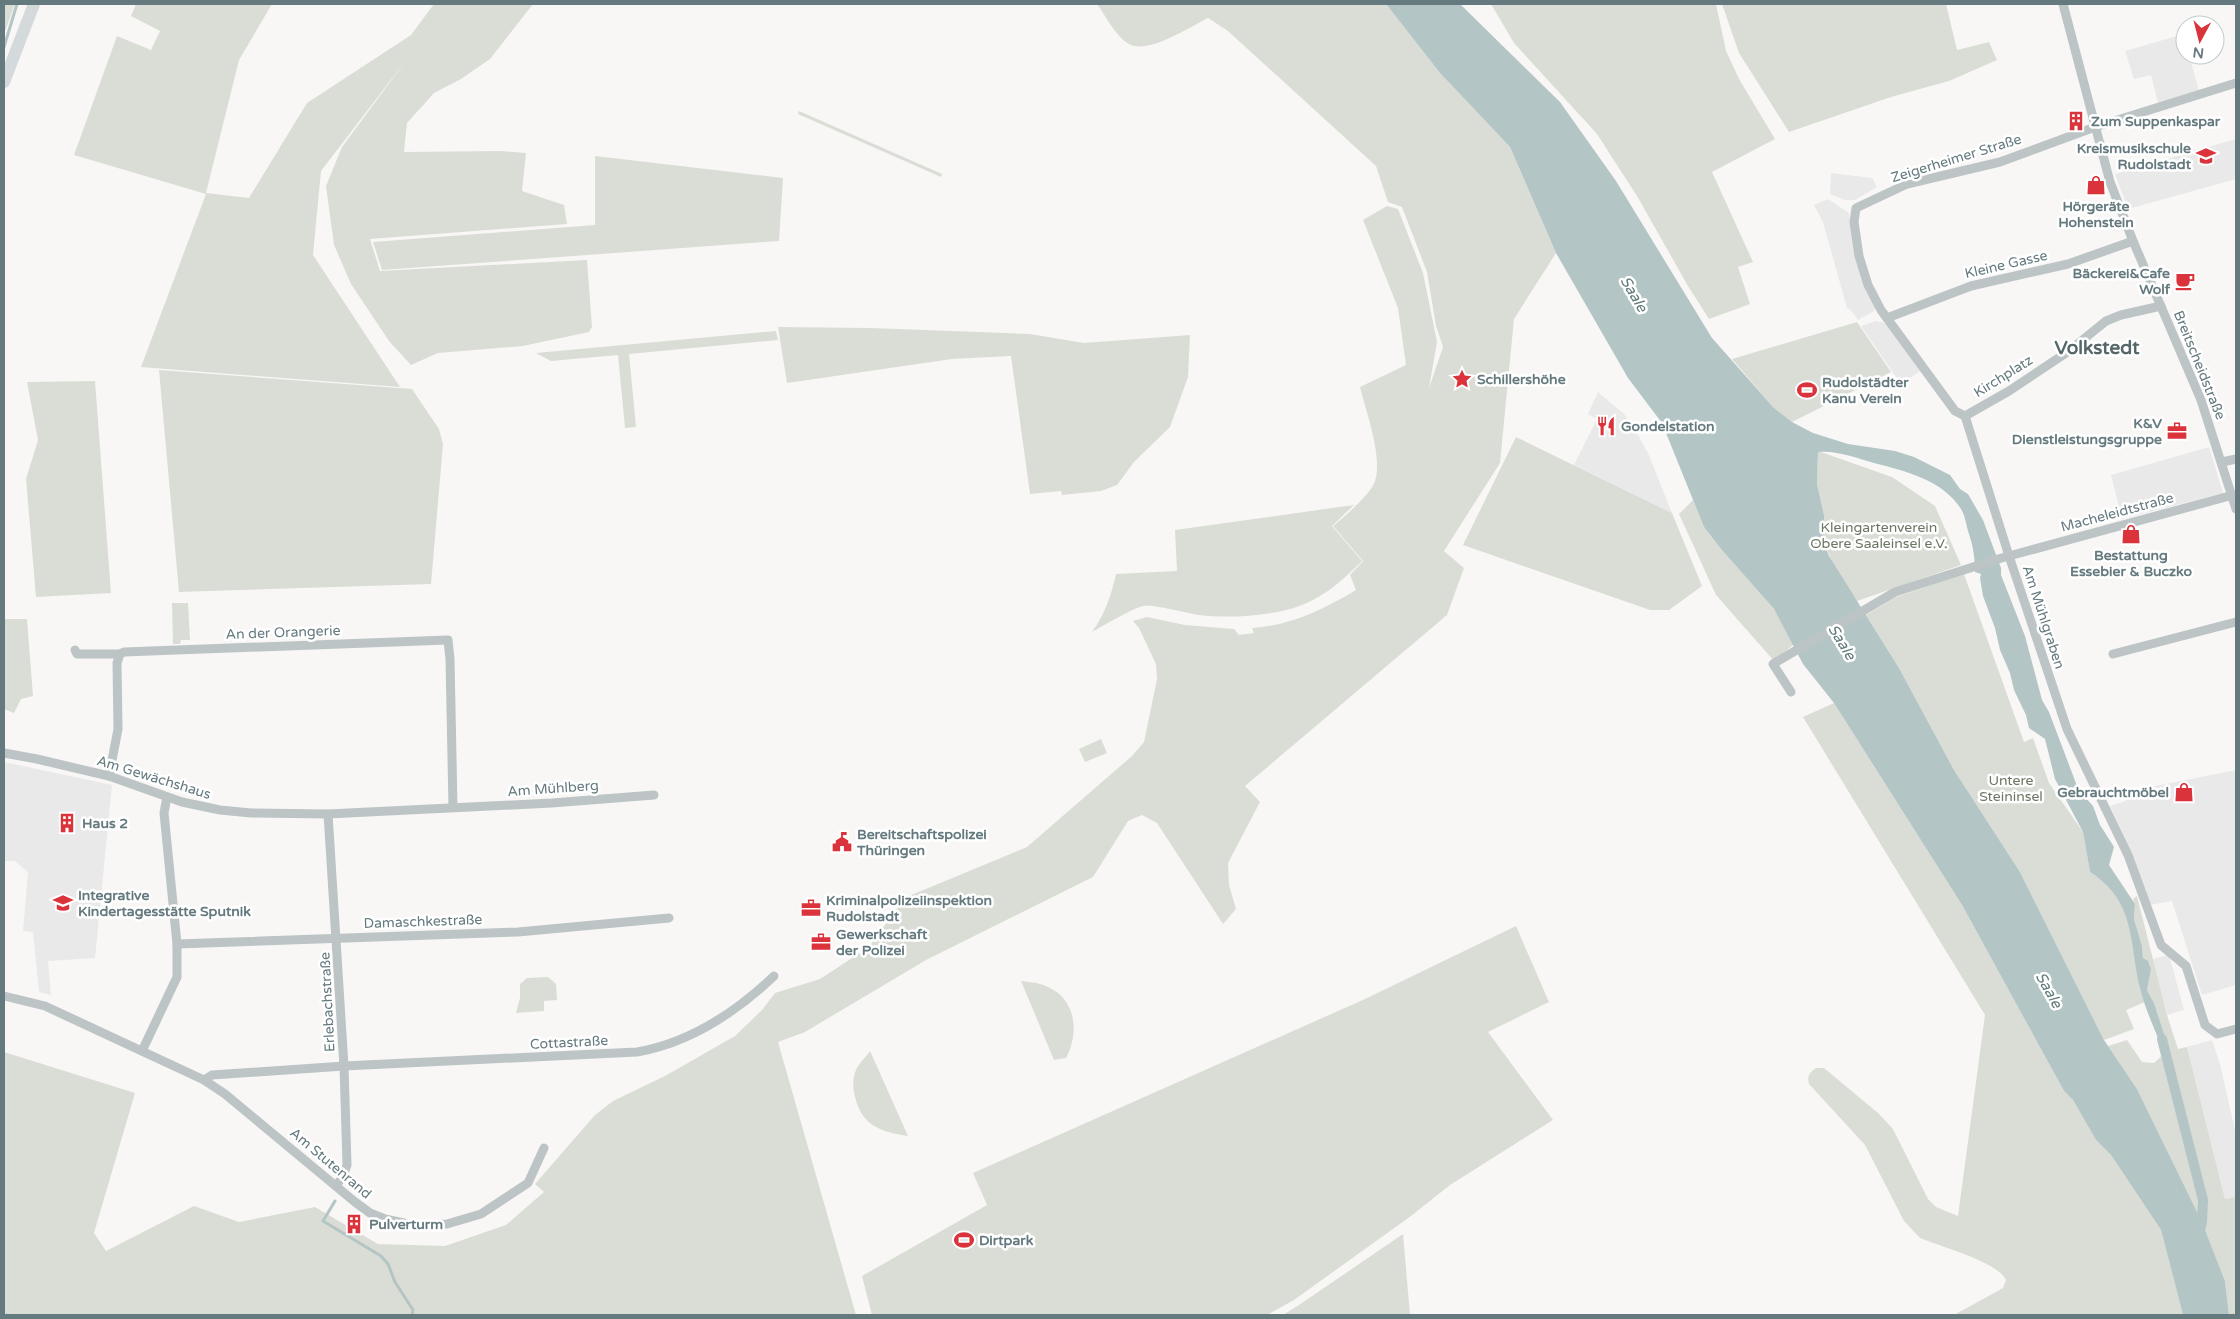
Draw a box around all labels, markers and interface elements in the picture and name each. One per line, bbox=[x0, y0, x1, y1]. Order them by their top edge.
north arrow bbox=[2175, 15, 2225, 65]
text: N bbox=[2192, 43, 2205, 62]
building icon: Zum Suppenkaspar bbox=[2065, 110, 2087, 132]
place label: Zum Suppenkaspar bbox=[2091, 113, 2221, 130]
street label: Zeigerheimer Straße bbox=[1889, 131, 2023, 186]
place label: Kreismusikschule Rudolstadt bbox=[2077, 140, 2192, 173]
school or university icon: Kreismusikschule Rudolstadt bbox=[2195, 145, 2217, 167]
shop icon: Hörgeräte Hohenstein bbox=[2085, 174, 2107, 196]
place label: Hörgeräte Hohenstein bbox=[2058, 198, 2134, 231]
street label: Kleine Gasse bbox=[1963, 247, 2049, 282]
place label: Bäckerei&Cafe Wolf bbox=[2073, 265, 2171, 298]
cafe icon: Bäckerei&Cafe Wolf bbox=[2174, 270, 2196, 292]
water label: Saale bbox=[1617, 273, 1652, 316]
street label: Breitscheidstraße bbox=[2170, 308, 2229, 422]
district label: Volkstedt bbox=[2055, 337, 2140, 359]
street label: Kirchplatz bbox=[1971, 352, 2036, 401]
place icon: Schillershöhe bbox=[1451, 368, 1473, 390]
place label: Schillershöhe bbox=[1477, 371, 1566, 388]
place label: Rudolstädter Kanu Verein bbox=[1822, 374, 1909, 407]
sports icon: Rudolstädter Kanu Verein bbox=[1796, 379, 1818, 401]
restaurant icon: Gondelstation bbox=[1595, 415, 1617, 437]
place label: K&V Dienstleistungsgruppe bbox=[2012, 415, 2162, 448]
place label: Gondelstation bbox=[1621, 418, 1714, 435]
office icon: K&V Dienstleistungsgruppe bbox=[2166, 420, 2188, 442]
street label: Macheleidtstraße bbox=[2059, 489, 2175, 536]
park label: Kleingartenverein Obere Saaleinsel e.V. bbox=[1810, 519, 1948, 552]
shop icon: Bestattung Essebier & Buczko bbox=[2120, 523, 2142, 545]
place label: Bestattung Essebier & Buczko bbox=[2070, 547, 2192, 580]
street label: Am Mühlgraben bbox=[2019, 563, 2068, 671]
water label: Saale bbox=[1824, 621, 1860, 664]
street label: An der Orangerie bbox=[225, 622, 341, 643]
street label: Am Gewächshaus bbox=[95, 752, 213, 803]
park label: Untere Steininsel bbox=[1979, 772, 2043, 805]
street label: Am Mühlberg bbox=[507, 777, 599, 800]
shop icon: Gebrauchtmöbel bbox=[2173, 781, 2195, 803]
place label: Gebrauchtmöbel bbox=[2057, 784, 2169, 801]
building icon: Haus 2 bbox=[56, 812, 78, 834]
place label: Haus 2 bbox=[82, 815, 128, 832]
place label: Bereitschaftspolizei Thüringen bbox=[856, 826, 987, 859]
public building icon: Bereitschaftspolizei Thüringen bbox=[831, 831, 853, 853]
place label: Integrative Kindertagesstätte Sputnik bbox=[78, 887, 251, 920]
school or university icon: Integrative Kindertagesstätte Sputnik bbox=[52, 892, 74, 914]
place label: Kriminalpolizeiinspektion Rudolstadt bbox=[826, 892, 992, 925]
office icon: Kriminalpolizeiinspektion Rudolstadt bbox=[800, 897, 822, 919]
street label: Damaschkestraße bbox=[363, 911, 483, 932]
place label: Gewerkschaft der Polizei bbox=[836, 926, 928, 959]
office icon: Gewerkschaft der Polizei bbox=[810, 931, 832, 953]
street label: Erlebachstraße bbox=[316, 952, 339, 1052]
water label: Saale bbox=[2032, 969, 2067, 1012]
street label: Cottastraße bbox=[530, 1032, 609, 1053]
street label: Am Stutenrand bbox=[286, 1124, 375, 1202]
building icon: Pulverturm bbox=[343, 1213, 365, 1235]
place label: Pulverturm bbox=[369, 1216, 443, 1233]
sports icon: Dirtpark bbox=[953, 1229, 975, 1251]
place label: Dirtpark bbox=[979, 1232, 1034, 1249]

